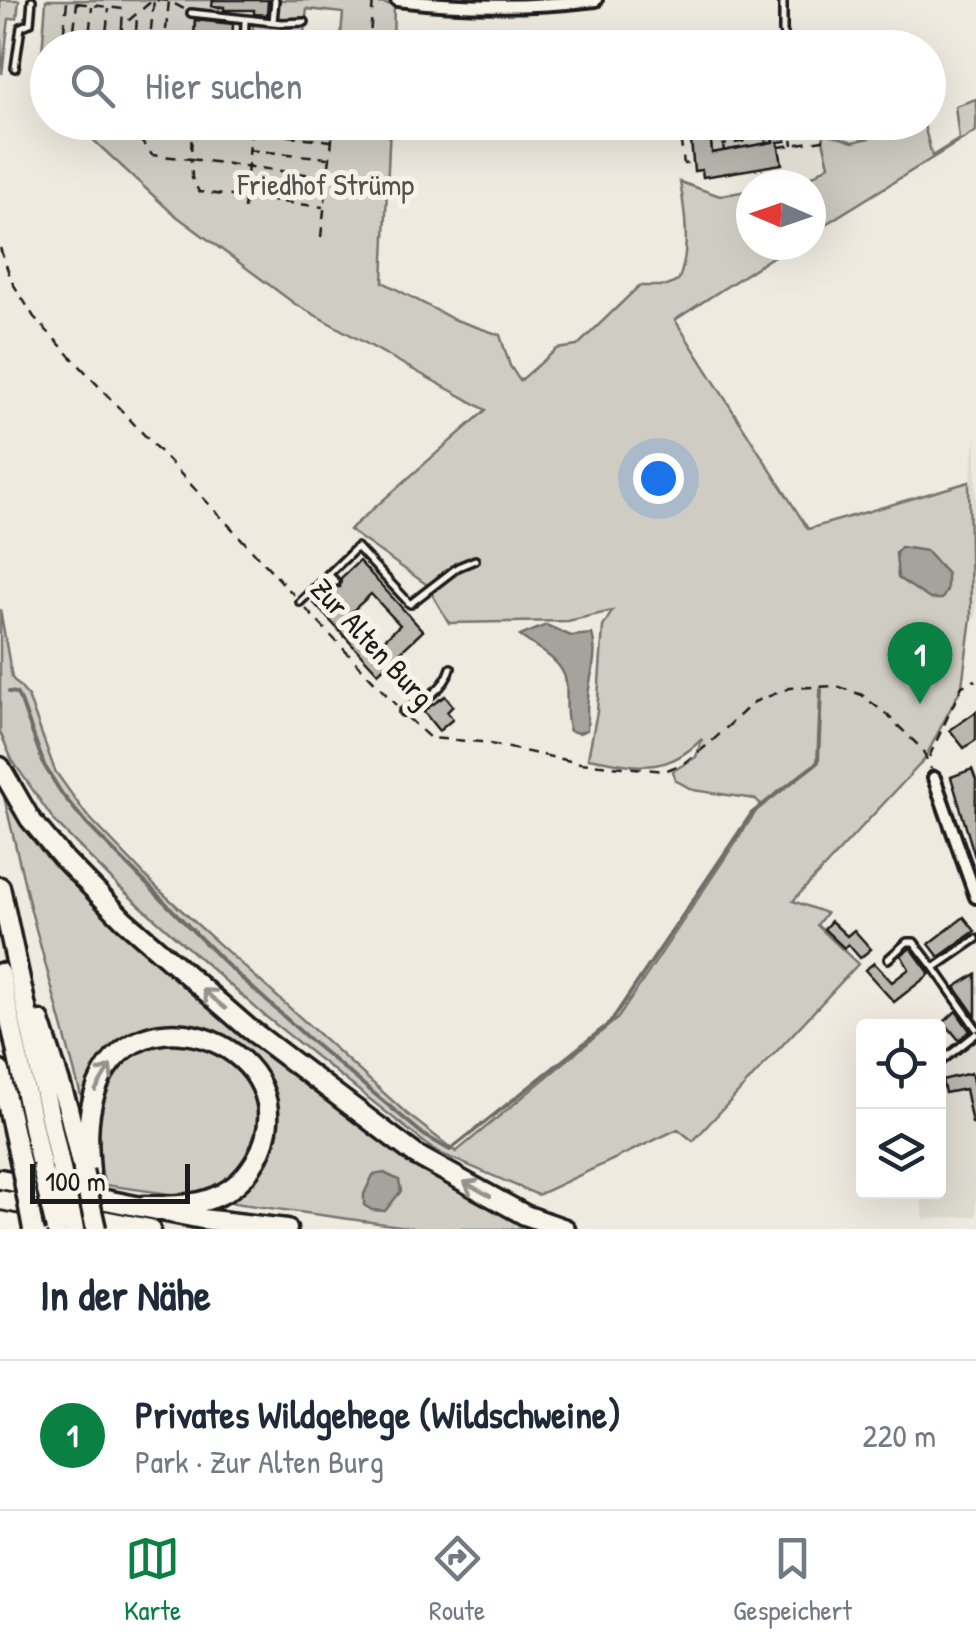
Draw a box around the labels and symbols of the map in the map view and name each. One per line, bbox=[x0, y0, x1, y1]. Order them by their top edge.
park label: Friedhof Strümp bbox=[237, 164, 414, 204]
north arrow bbox=[736, 170, 826, 260]
your location bbox=[633, 453, 684, 504]
street label: Zur Alten Burg bbox=[302, 569, 443, 716]
pin: 1 bbox=[888, 622, 952, 704]
one-way arrow bbox=[201, 988, 227, 1010]
one-way arrow bbox=[93, 1064, 113, 1093]
scale bar bbox=[30, 1159, 190, 1204]
one-way arrow bbox=[463, 1178, 492, 1198]

